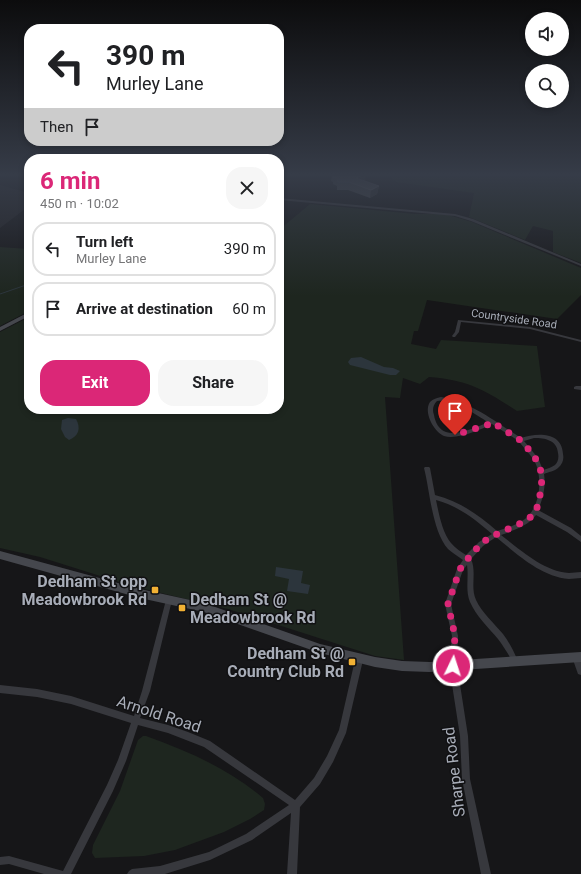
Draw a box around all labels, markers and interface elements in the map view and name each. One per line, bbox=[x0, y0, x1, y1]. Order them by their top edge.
map controls bbox=[525, 12, 569, 108]
button: sound bbox=[525, 12, 569, 56]
text: 390 m bbox=[106, 39, 185, 72]
icon: left bbox=[40, 40, 92, 92]
button: search bbox=[525, 64, 569, 108]
text: Murley Lane bbox=[106, 73, 204, 94]
icon: arrive bbox=[81, 116, 103, 138]
text: Then bbox=[40, 118, 73, 136]
text: 6 min bbox=[40, 167, 100, 195]
button: close bbox=[226, 167, 268, 209]
text: 450 m · 10:02 bbox=[40, 196, 119, 211]
text: Turn left bbox=[76, 233, 133, 251]
icon: left bbox=[42, 238, 64, 260]
text: 390 m bbox=[224, 240, 266, 258]
text: Murley Lane bbox=[76, 251, 146, 266]
icon: arrive bbox=[42, 298, 64, 320]
text: Arrive at destination bbox=[76, 300, 213, 318]
text: 60 m bbox=[232, 300, 266, 318]
street label: Countryside Road bbox=[470, 307, 558, 331]
button: Exit bbox=[40, 360, 150, 406]
button: Share bbox=[158, 360, 268, 406]
pin bbox=[438, 394, 472, 435]
icon: arrive bbox=[444, 400, 466, 422]
place label: Dedham St opp Meadowbrook Rd bbox=[22, 572, 147, 609]
marker: Dedham St opp Meadowbrook Rd bbox=[150, 585, 160, 595]
place label: Dedham St @ Meadowbrook Rd bbox=[190, 590, 315, 627]
marker: Dedham St @ Meadowbrook Rd bbox=[177, 603, 187, 613]
place label: Dedham St @ Country Club Rd bbox=[227, 644, 344, 681]
position arrow bbox=[432, 645, 474, 687]
marker: Dedham St @ Country Club Rd bbox=[347, 657, 357, 667]
street label: Arnold Road bbox=[114, 691, 204, 737]
street label: Sharpe Road bbox=[439, 726, 469, 818]

